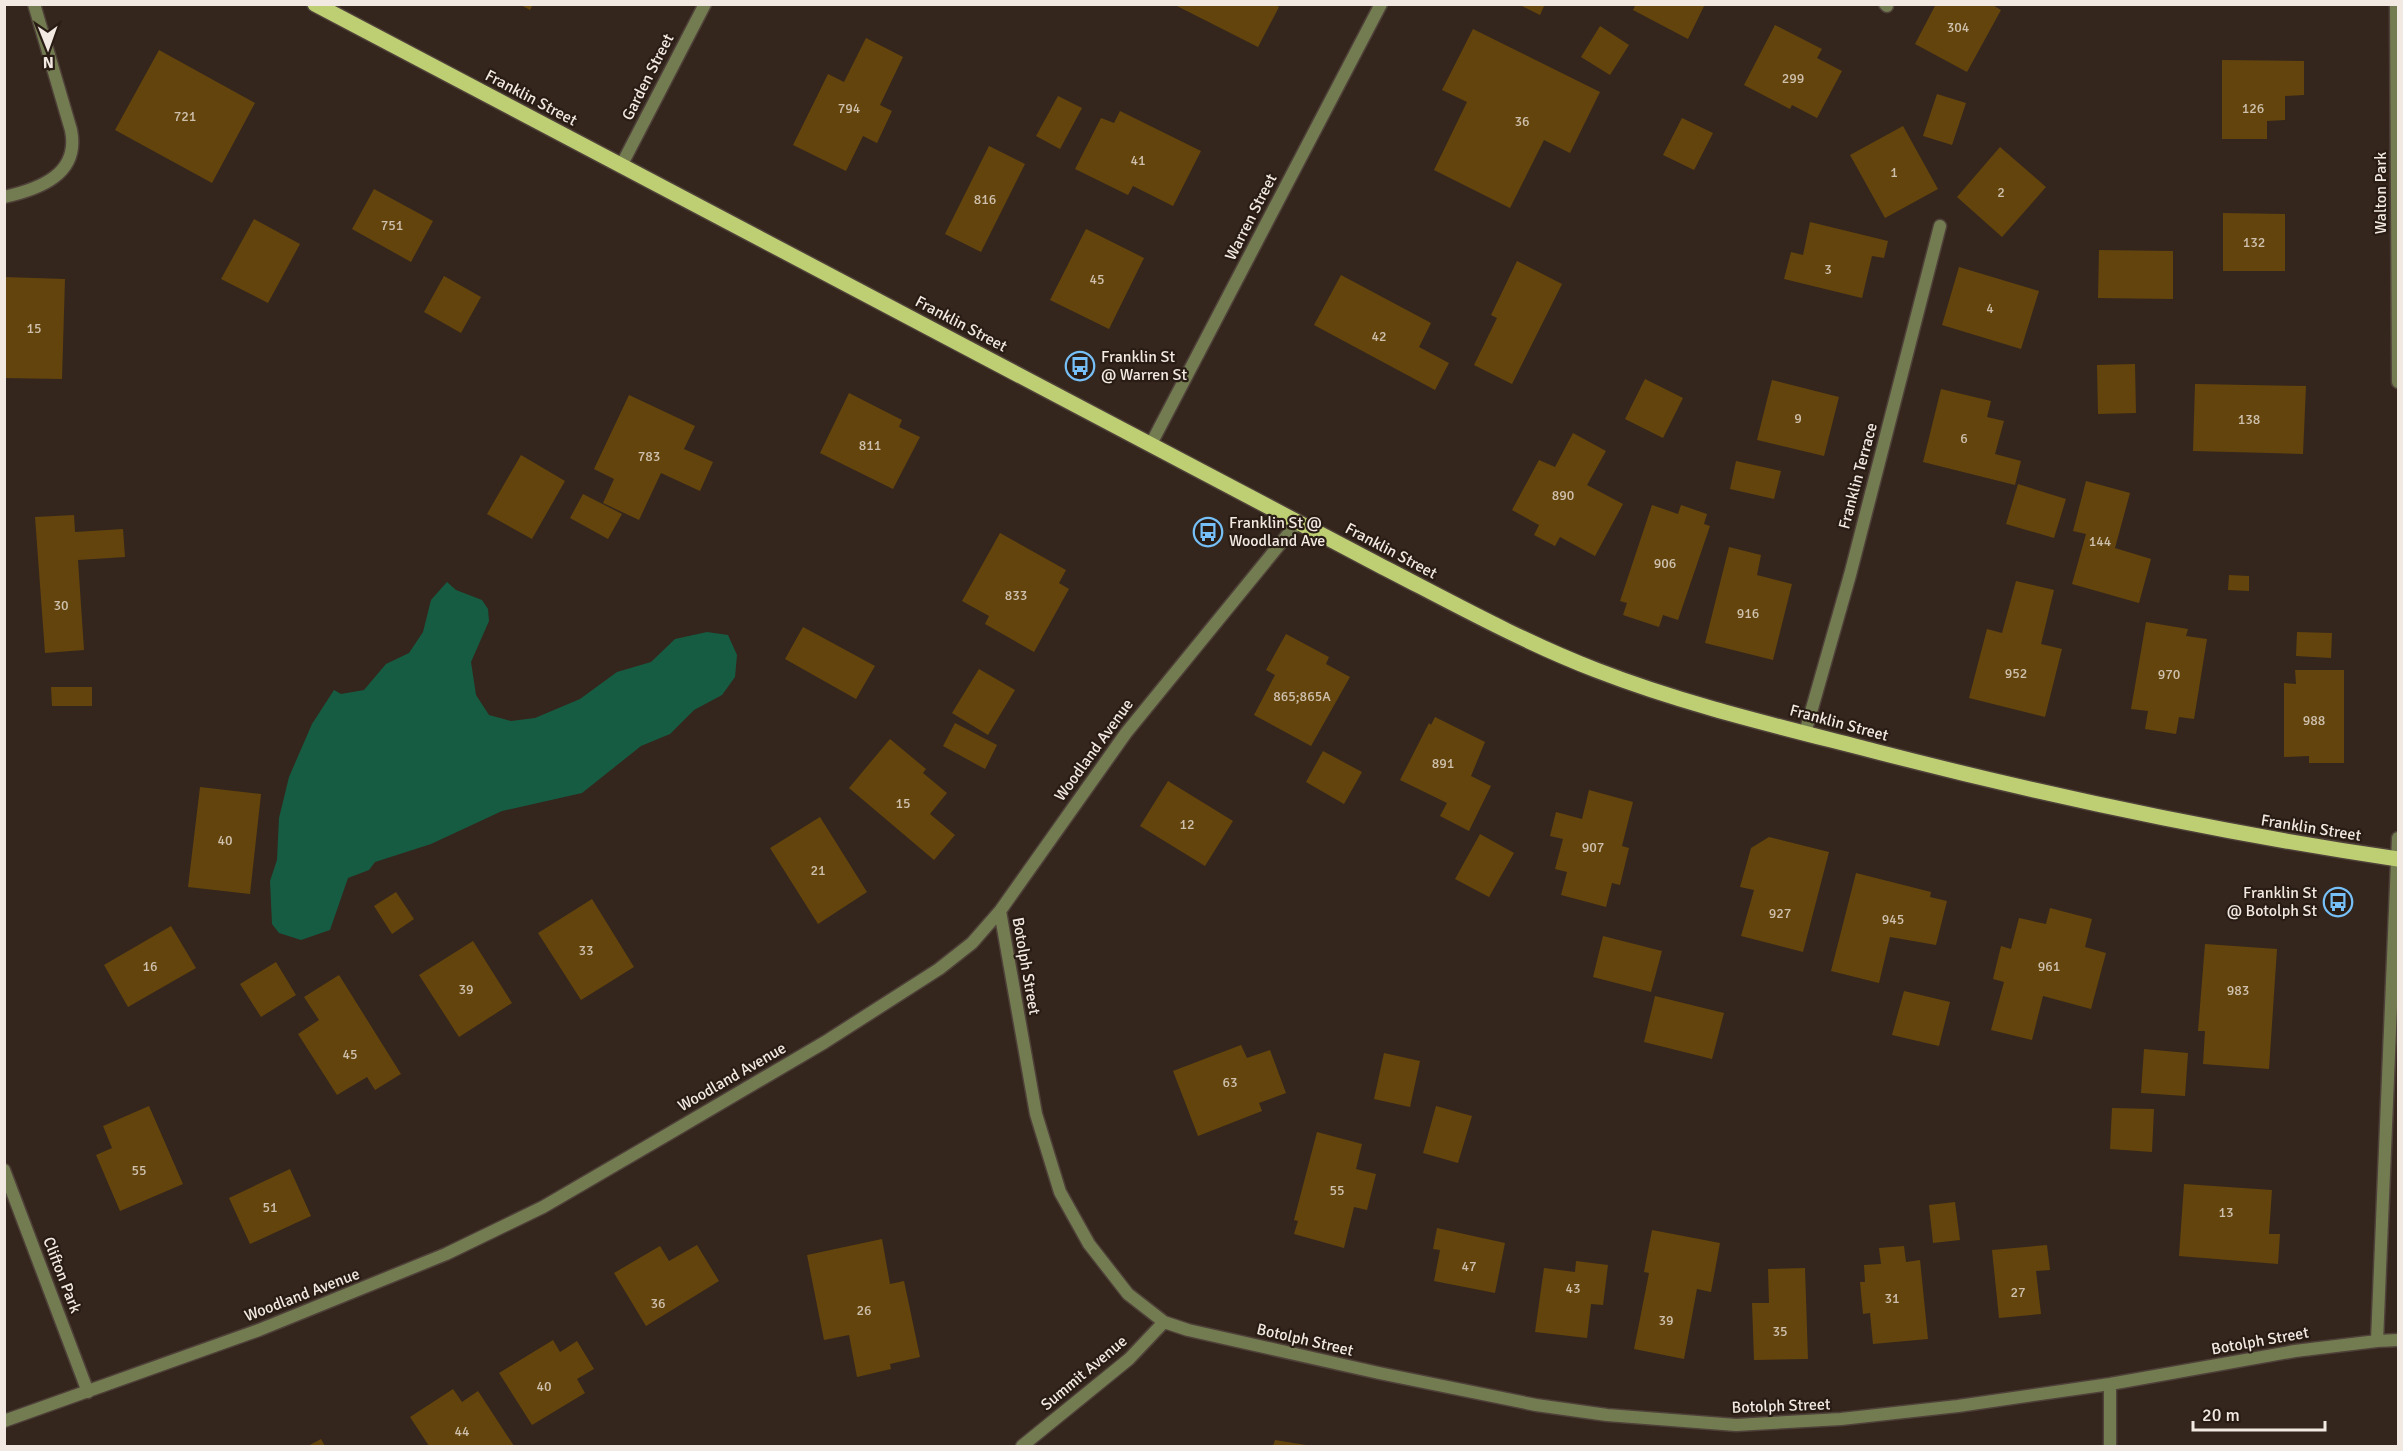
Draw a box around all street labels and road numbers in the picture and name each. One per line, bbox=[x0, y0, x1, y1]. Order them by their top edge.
street label: Garden Street bbox=[618, 30, 679, 124]
street label: Franklin Street bbox=[482, 65, 581, 131]
street label: Walton Park bbox=[2371, 152, 2391, 234]
street label: Warren Street bbox=[1221, 170, 1282, 264]
street label: Franklin Street bbox=[912, 291, 1011, 357]
street label: Franklin Terrace bbox=[1834, 421, 1882, 531]
street label: Franklin Street bbox=[1342, 518, 1441, 584]
street label: Woodland Avenue bbox=[1050, 695, 1138, 805]
street label: Franklin Street bbox=[1787, 700, 1891, 746]
street label: Franklin Street bbox=[2259, 810, 2363, 846]
street label: Botolph Street bbox=[1008, 916, 1044, 1017]
street label: Woodland Avenue bbox=[674, 1038, 790, 1116]
street label: Clifton Park bbox=[38, 1234, 86, 1316]
street label: Woodland Avenue bbox=[242, 1264, 362, 1326]
street label: Botolph Street bbox=[1255, 1319, 1356, 1361]
street label: Botolph Street bbox=[2210, 1323, 2311, 1359]
street label: Summit Avenue bbox=[1037, 1331, 1131, 1415]
street label: Botolph Street bbox=[1731, 1394, 1831, 1418]

